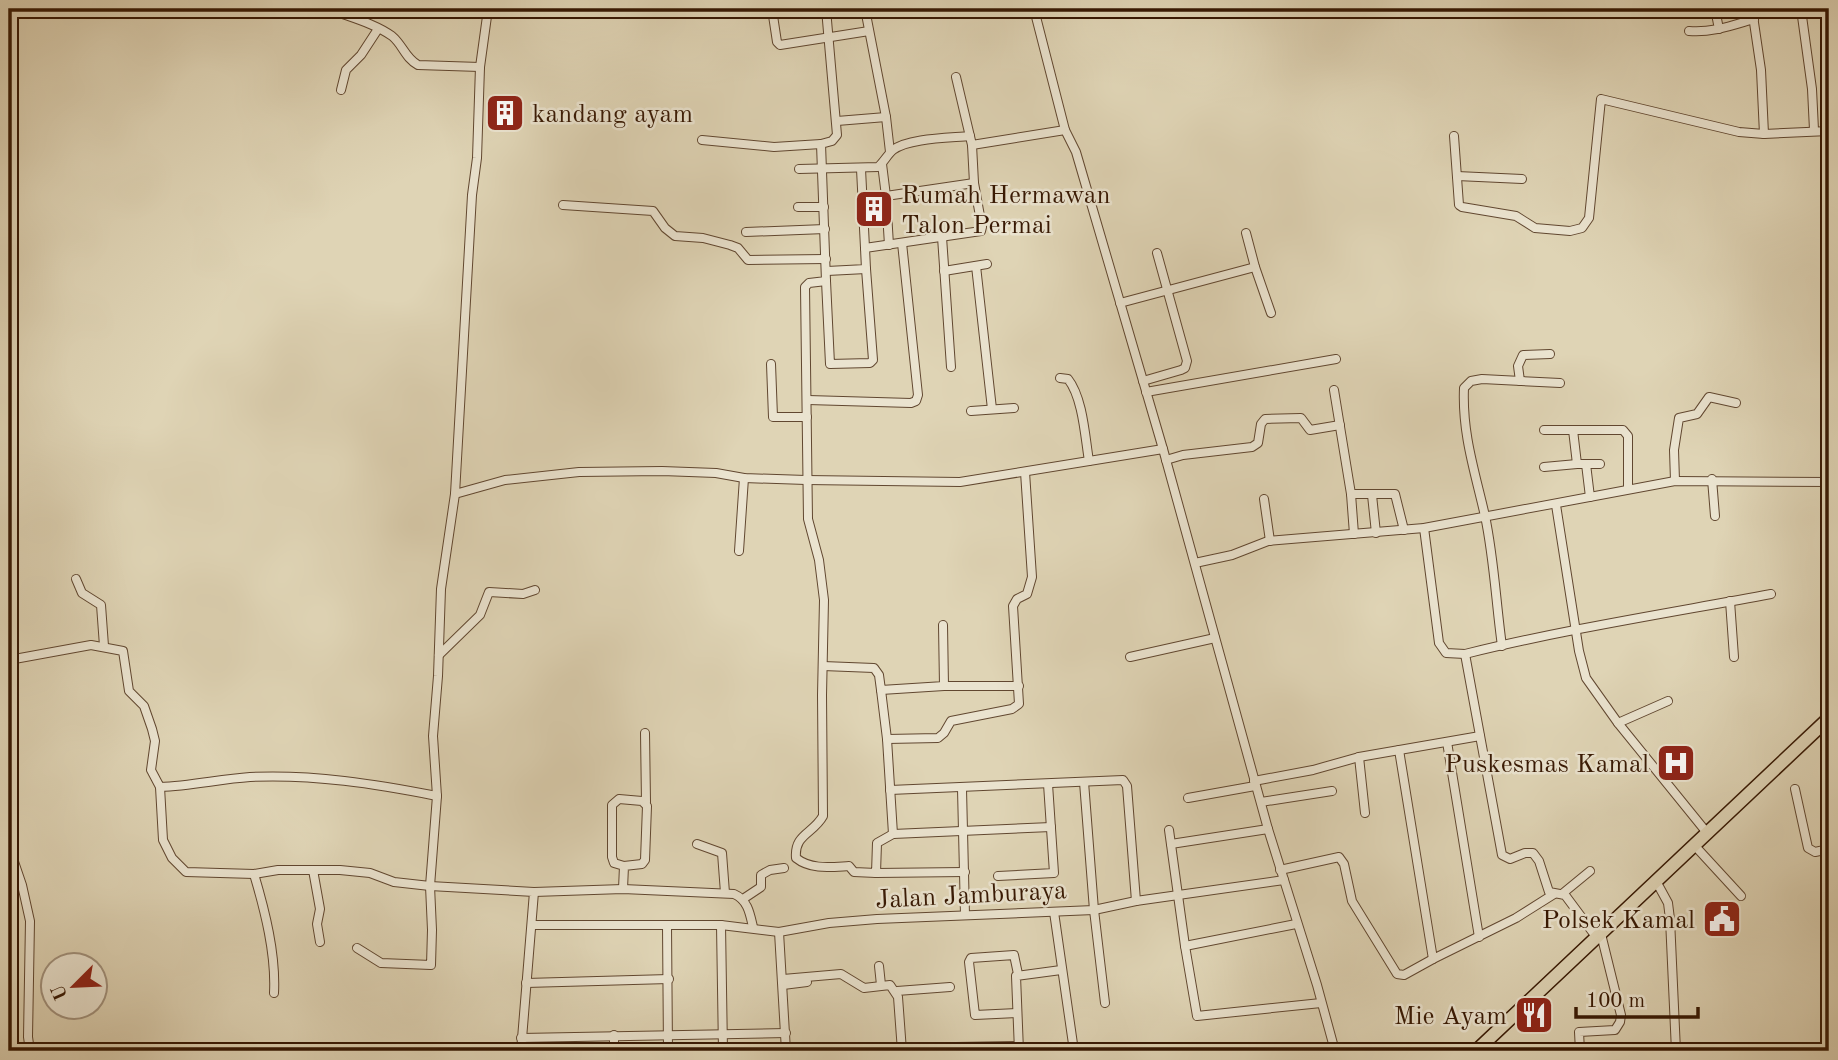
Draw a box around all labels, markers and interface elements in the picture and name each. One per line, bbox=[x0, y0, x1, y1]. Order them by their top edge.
building icon: kandang ayam bbox=[484, 92, 526, 134]
place label: kandang ayam bbox=[532, 102, 693, 128]
place label: Rumah Hermawan Talon Permai bbox=[901, 183, 1111, 239]
building icon: Rumah Hermawan Talon Permai bbox=[853, 188, 895, 230]
hospital icon: Puskesmas Kamal bbox=[1655, 742, 1697, 784]
place label: Puskesmas Kamal bbox=[1444, 752, 1649, 778]
street label: Jalan Jamburaya bbox=[875, 878, 1068, 914]
public building icon: Polsek Kamal bbox=[1701, 898, 1743, 940]
place label: Polsek Kamal bbox=[1542, 908, 1695, 934]
north arrow bbox=[38, 951, 108, 1021]
scale bar bbox=[1576, 976, 1698, 1020]
text: U bbox=[49, 981, 73, 1003]
text: 100 m bbox=[1586, 991, 1645, 1012]
restaurant icon: Mie Ayam bbox=[1513, 994, 1555, 1036]
place label: Mie Ayam bbox=[1394, 1004, 1507, 1030]

